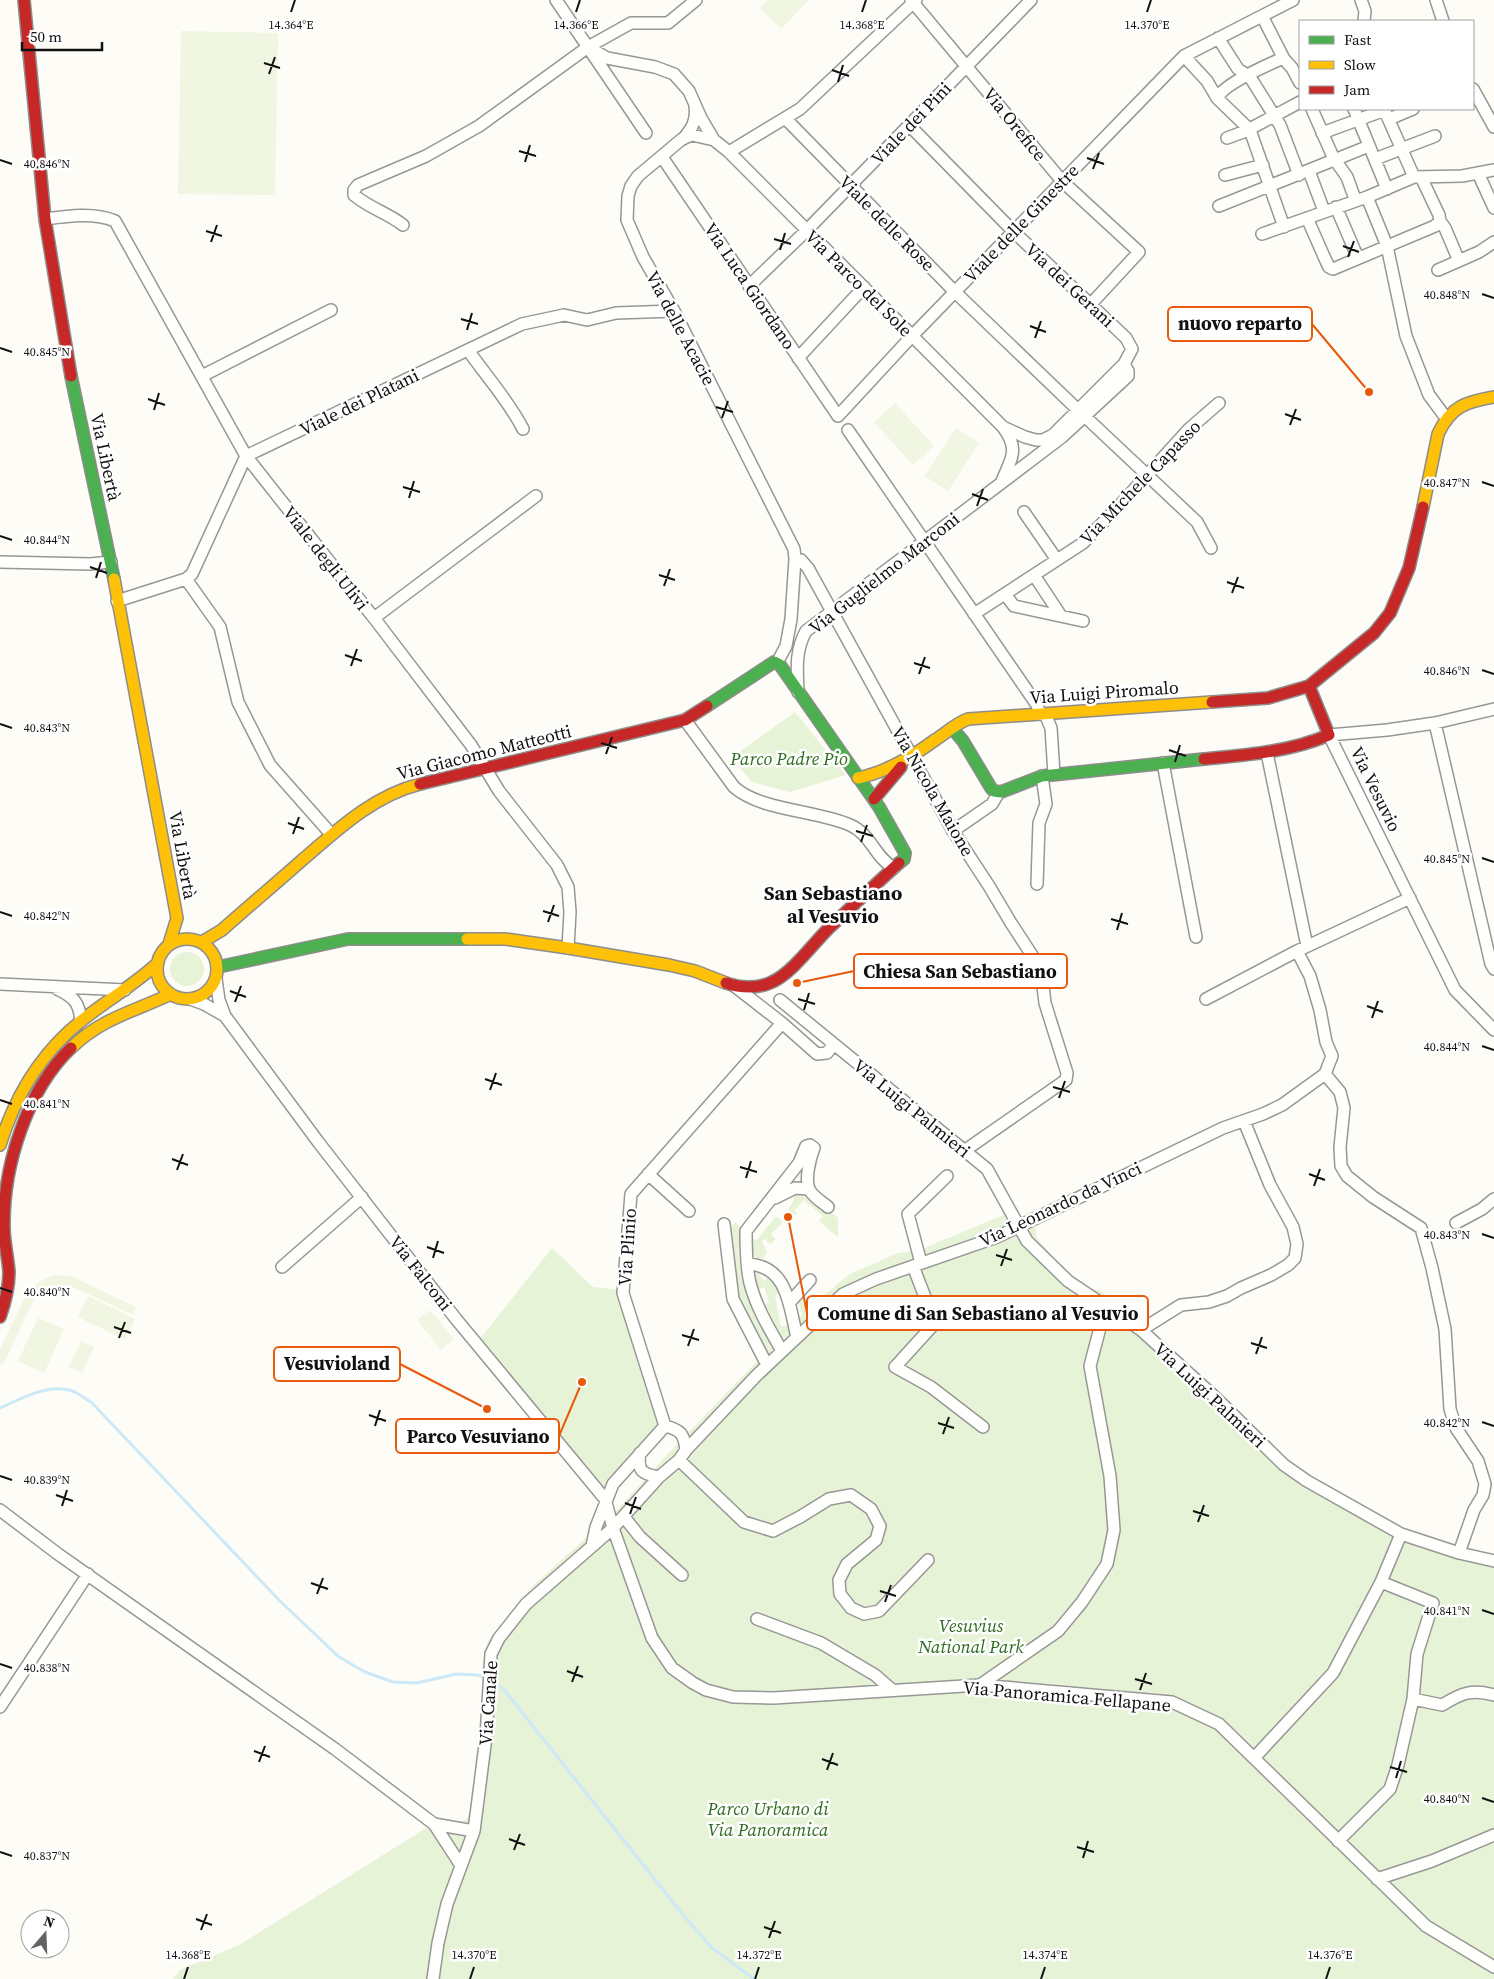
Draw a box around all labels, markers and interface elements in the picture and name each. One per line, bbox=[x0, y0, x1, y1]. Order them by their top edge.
text: 14.364°E bbox=[269, 17, 313, 33]
text: 14.366°E bbox=[554, 17, 598, 33]
text: 14.368°E bbox=[840, 17, 884, 33]
text: 14.370°E bbox=[1125, 17, 1169, 33]
scale bar bbox=[22, 20, 102, 52]
legend bbox=[1299, 20, 1474, 110]
text: 50 m bbox=[30, 26, 62, 47]
text: Fast bbox=[1344, 29, 1371, 50]
text: Slow bbox=[1344, 54, 1376, 75]
street label: Viale dei Pini bbox=[865, 76, 957, 170]
text: Jam bbox=[1343, 79, 1371, 100]
street label: Via Orefice bbox=[977, 82, 1053, 166]
text: 40.846°N bbox=[24, 156, 70, 172]
street label: Viale delle Ginestre bbox=[958, 158, 1084, 288]
street label: Viale delle Rose bbox=[833, 169, 941, 277]
street label: Via Luca Giordano bbox=[698, 218, 802, 354]
street label: Via Parco del Sole bbox=[800, 224, 918, 342]
street label: Via dei Gerani bbox=[1020, 237, 1120, 333]
street label: Via delle Acacie bbox=[640, 266, 722, 390]
text: 40.848°N bbox=[1424, 287, 1470, 303]
callout: nuovo reparto bbox=[1168, 307, 1312, 341]
text: nuovo reparto bbox=[1178, 310, 1302, 336]
text: 40.845°N bbox=[24, 344, 70, 360]
street label: Viale dei Platani bbox=[295, 362, 423, 442]
street label: Via Libertà bbox=[85, 411, 128, 504]
street label: Via Michele Capasso bbox=[1074, 414, 1206, 550]
text: 40.847°N bbox=[1424, 475, 1470, 491]
street label: Viale degli Ulivi bbox=[277, 501, 375, 615]
street label: Via Guglielmo Marconi bbox=[803, 506, 965, 640]
text: 40.844°N bbox=[24, 532, 70, 548]
text: 40.846°N bbox=[1424, 663, 1470, 679]
street label: Via Luigi Piromalo bbox=[1029, 674, 1180, 710]
street label: Via Giacomo Matteotti bbox=[394, 718, 574, 786]
text: 40.843°N bbox=[24, 720, 70, 736]
street label: Via Nicola Maione bbox=[886, 721, 980, 861]
street label: Via Vesuvio bbox=[1345, 742, 1407, 836]
park label: Parco Padre Pio bbox=[729, 746, 848, 771]
street label: Via Libertà bbox=[163, 809, 203, 902]
text: 40.845°N bbox=[1424, 851, 1470, 867]
district label: San Sebastiano al Vesuvio bbox=[764, 879, 902, 930]
text: 40.842°N bbox=[24, 908, 70, 924]
callout: Chiesa San Sebastiano bbox=[854, 954, 1067, 988]
text: Chiesa San Sebastiano bbox=[863, 958, 1057, 984]
text: 40.844°N bbox=[1424, 1039, 1470, 1055]
street label: Via Luigi Palmieri bbox=[848, 1053, 976, 1163]
text: 40.841°N bbox=[24, 1096, 70, 1112]
street label: Via Leonardo da Vinci bbox=[975, 1155, 1145, 1253]
street label: Via Plinio bbox=[612, 1207, 642, 1287]
text: 40.843°N bbox=[1424, 1227, 1470, 1243]
street label: Via Falconi bbox=[384, 1230, 458, 1316]
text: 40.840°N bbox=[24, 1284, 70, 1300]
callout: Comune di San Sebastiano al Vesuvio bbox=[807, 1296, 1148, 1330]
text: Comune di San Sebastiano al Vesuvio bbox=[817, 1300, 1139, 1326]
street label: Via Luigi Palmieri bbox=[1149, 1337, 1271, 1453]
callout: Vesuvioland bbox=[274, 1347, 400, 1381]
text: Vesuvioland bbox=[284, 1350, 390, 1376]
text: 40.842°N bbox=[1424, 1415, 1470, 1431]
callout: Parco Vesuviano bbox=[396, 1419, 559, 1453]
text: Parco Vesuviano bbox=[406, 1423, 550, 1449]
text: 40.839°N bbox=[24, 1472, 70, 1488]
text: 40.841°N bbox=[1424, 1603, 1470, 1619]
park label: Vesuvius National Park bbox=[917, 1613, 1024, 1659]
text: 40.838°N bbox=[24, 1660, 70, 1676]
street label: Via Canale bbox=[473, 1660, 503, 1746]
street label: Via Panoramica Fellapane bbox=[962, 1674, 1172, 1718]
text: 40.840°N bbox=[1424, 1791, 1470, 1807]
park label: Parco Urbano di Via Panoramica bbox=[706, 1796, 829, 1842]
text: 40.837°N bbox=[24, 1848, 70, 1864]
north arrow bbox=[20, 1909, 70, 1959]
text: N bbox=[41, 1911, 57, 1933]
text: 14.368°E bbox=[166, 1947, 210, 1963]
text: 14.370°E bbox=[452, 1947, 496, 1963]
text: 14.372°E bbox=[737, 1947, 781, 1963]
text: 14.374°E bbox=[1023, 1947, 1067, 1963]
text: 14.376°E bbox=[1308, 1947, 1352, 1963]

